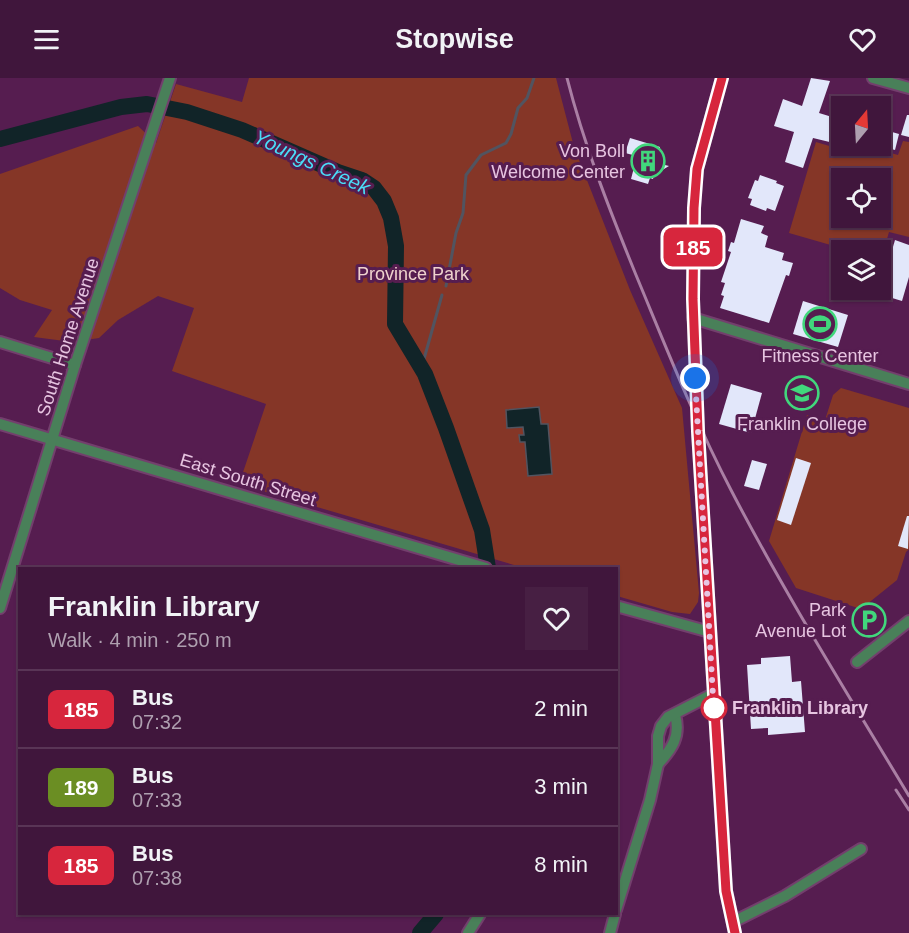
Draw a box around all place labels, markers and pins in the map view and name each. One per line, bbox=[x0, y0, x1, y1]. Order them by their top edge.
place label: Von Boll Welcome Center bbox=[491, 141, 625, 182]
building icon: Von Boll Welcome Center bbox=[630, 143, 666, 179]
sports icon: Fitness Center bbox=[802, 306, 838, 342]
place label: Fitness Center bbox=[761, 346, 879, 366]
school or university icon: Franklin College bbox=[784, 375, 820, 411]
place label: Franklin College bbox=[737, 414, 867, 434]
place label: Park Avenue Lot bbox=[755, 600, 847, 641]
parking icon: Park Avenue Lot bbox=[851, 602, 887, 638]
marker: Franklin Library bbox=[701, 695, 727, 721]
place label: Franklin Library bbox=[732, 698, 868, 718]

